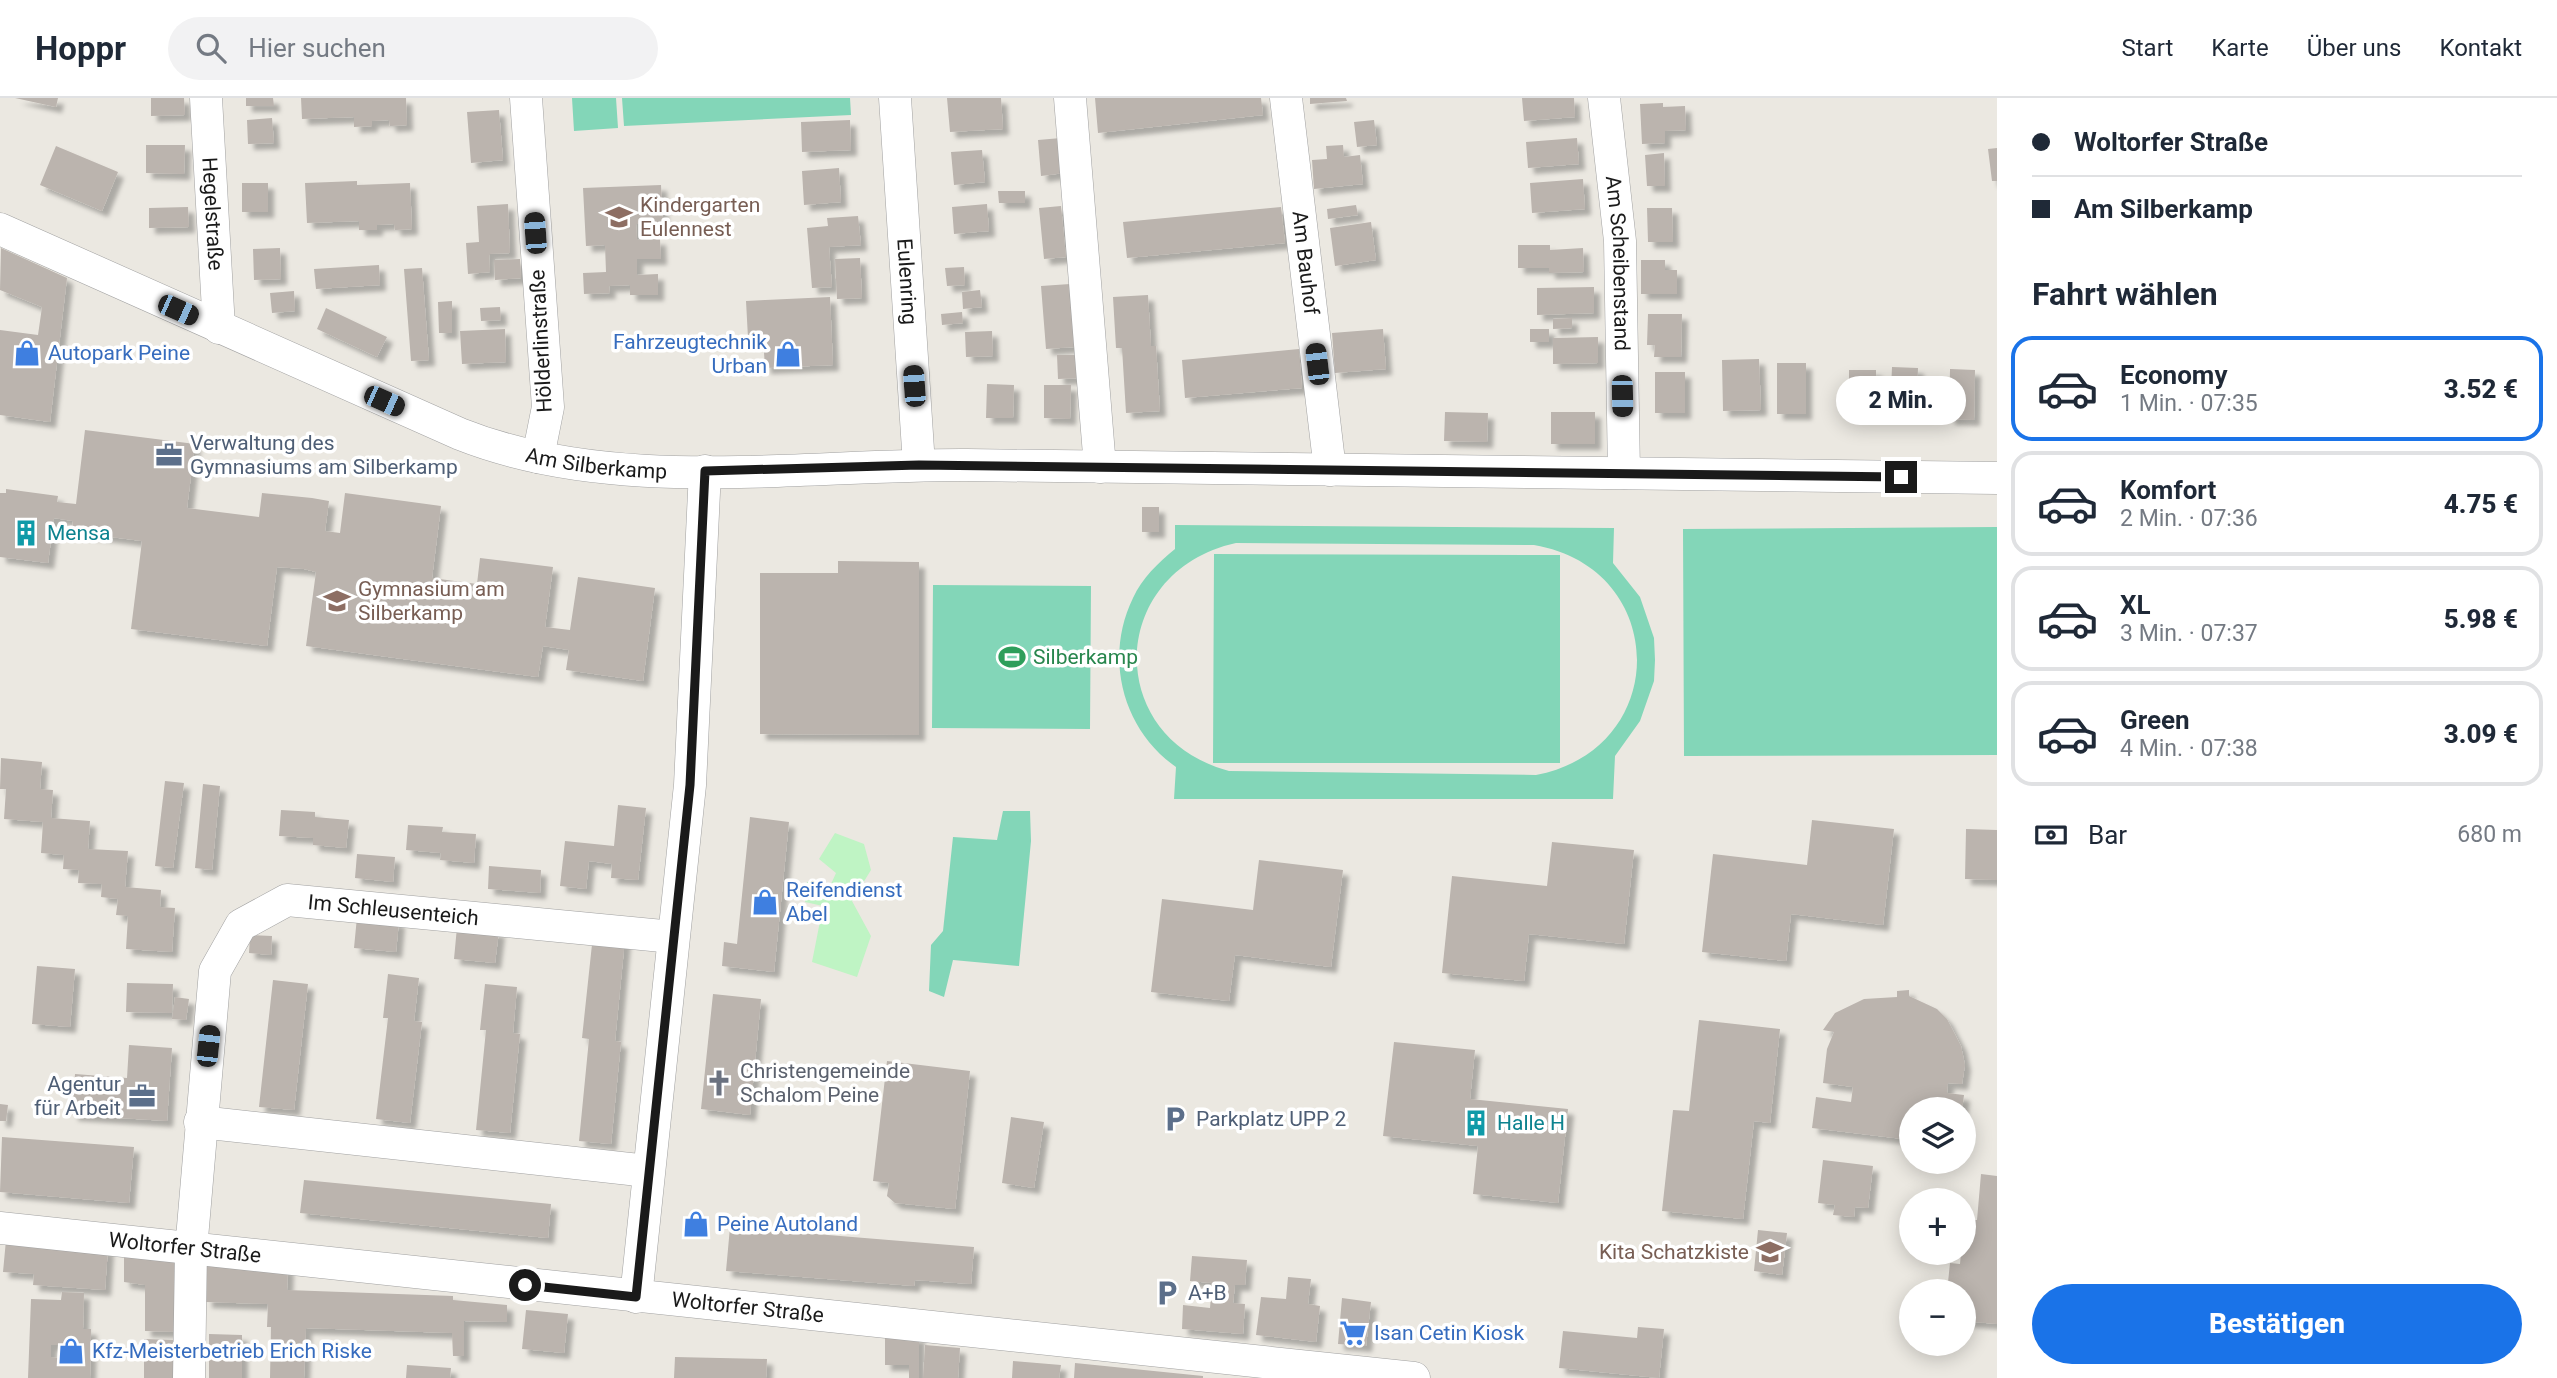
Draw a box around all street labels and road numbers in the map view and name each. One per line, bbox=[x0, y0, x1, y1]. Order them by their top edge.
street label: Hegelstraße bbox=[197, 156, 228, 271]
street label: Am Scheibenstand bbox=[1601, 174, 1634, 351]
street label: Am Bauhof bbox=[1287, 210, 1324, 317]
street label: Eulenring bbox=[892, 237, 922, 326]
street label: Hölderlinstraße bbox=[525, 269, 557, 413]
street label: Am Silberkamp bbox=[523, 443, 668, 484]
street label: Im Schleusenteich bbox=[307, 890, 480, 930]
street label: Woltorfer Straße bbox=[108, 1228, 262, 1268]
street label: Woltorfer Straße bbox=[670, 1287, 825, 1327]

